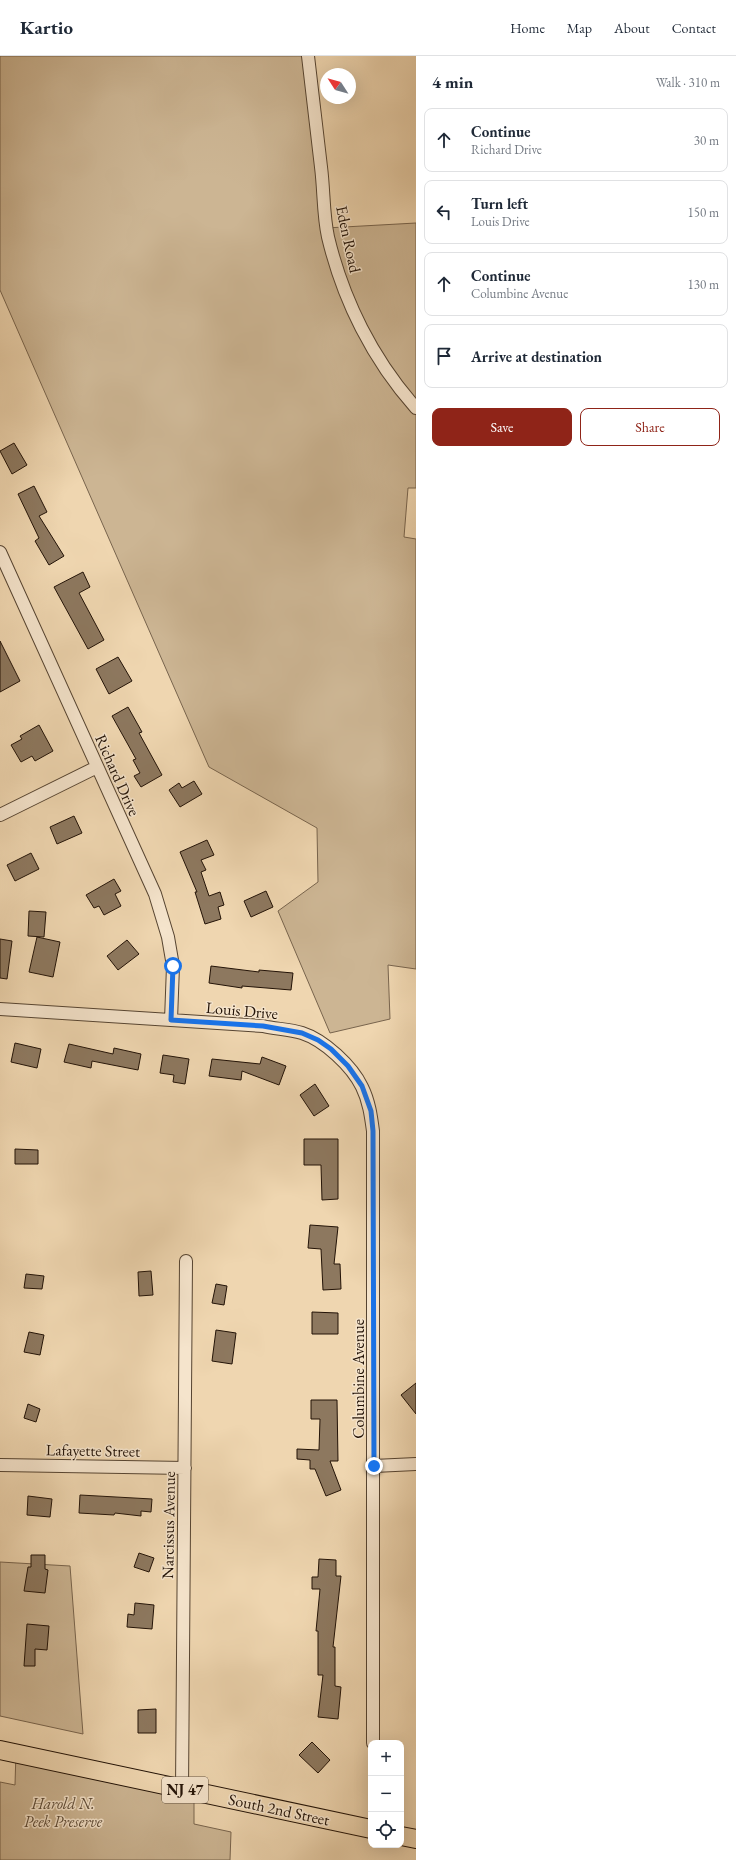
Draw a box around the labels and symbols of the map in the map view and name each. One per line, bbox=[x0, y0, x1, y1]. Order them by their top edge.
north arrow bbox=[320, 68, 356, 104]
street label: Eden Road bbox=[331, 204, 366, 275]
street label: Richard Drive bbox=[90, 731, 145, 819]
route start bbox=[164, 957, 182, 975]
street label: Louis Drive bbox=[205, 997, 279, 1024]
street label: Columbine Avenue bbox=[348, 1319, 369, 1439]
street label: Lafayette Street bbox=[46, 1439, 140, 1462]
route end bbox=[365, 1457, 383, 1475]
street label: Narcissus Avenue bbox=[157, 1471, 180, 1579]
road number: NJ 47 bbox=[162, 1777, 208, 1803]
street label: South 2nd Street bbox=[226, 1789, 331, 1830]
park label: Harold N. Peek Preserve bbox=[24, 1793, 103, 1832]

